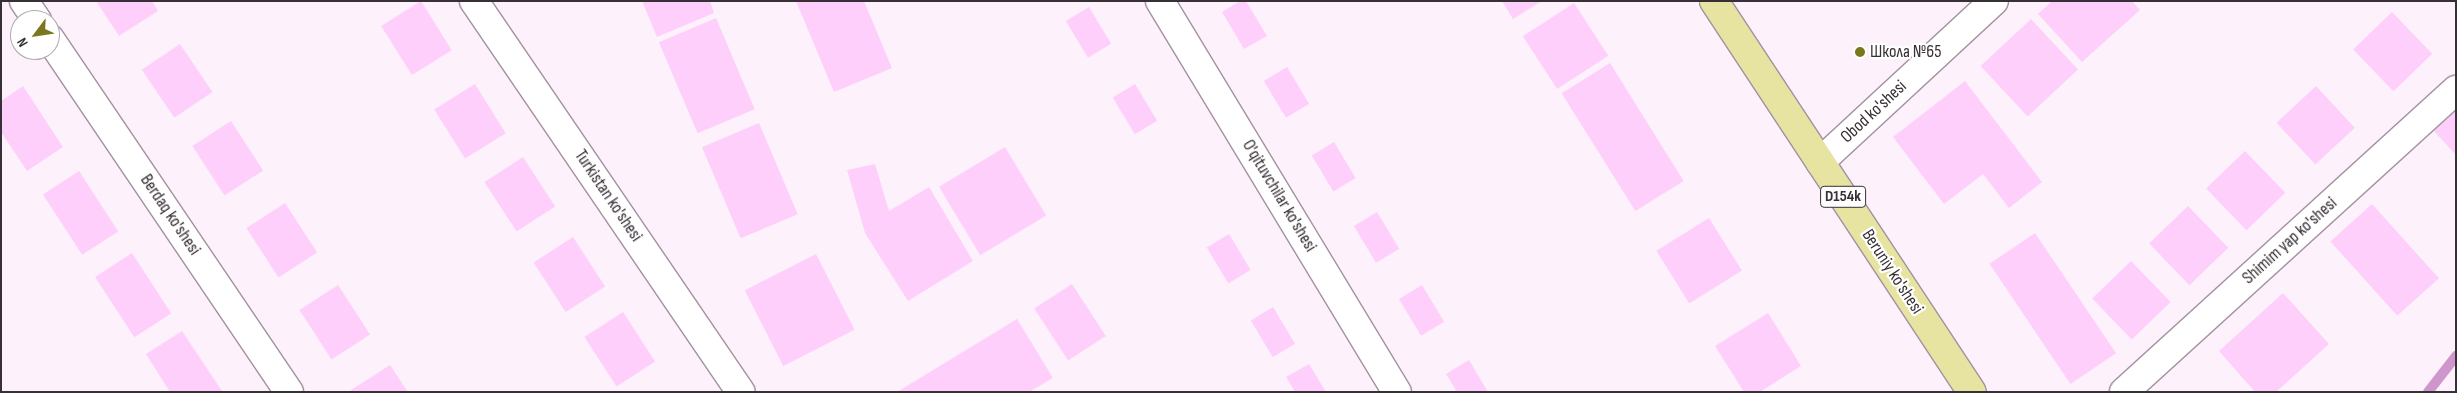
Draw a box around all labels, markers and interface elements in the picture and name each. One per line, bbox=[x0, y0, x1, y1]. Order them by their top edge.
north arrow bbox=[10, 10, 60, 60]
text: N bbox=[13, 35, 32, 50]
place label: Школа №65 bbox=[1870, 41, 1941, 63]
marker: Школа №65 bbox=[1854, 46, 1866, 58]
street label: Obod ko'shesi bbox=[1837, 76, 1911, 148]
street label: O'qituvchilar ko'shesi bbox=[1237, 136, 1321, 256]
street label: Turkistan ko'shesi bbox=[569, 146, 647, 246]
street label: Berdaq ko'shesi bbox=[135, 170, 205, 260]
road number: D154k bbox=[1819, 183, 1867, 210]
street label: Shimim yap ko'shesi bbox=[2238, 193, 2342, 289]
street label: Beruniy ko'shesi bbox=[1857, 225, 1927, 319]

